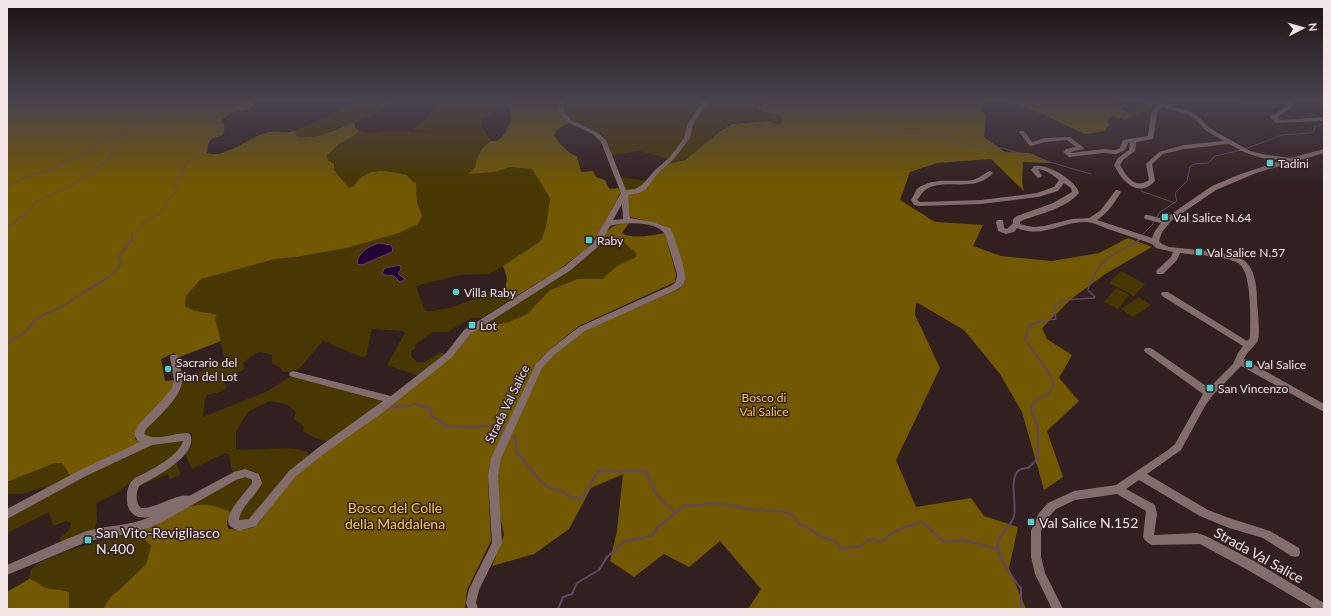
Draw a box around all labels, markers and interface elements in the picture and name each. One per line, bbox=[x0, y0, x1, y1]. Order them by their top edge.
north arrow bbox=[1283, 8, 1323, 48]
text: N bbox=[1307, 22, 1320, 32]
place label: Tadini bbox=[1278, 156, 1309, 171]
marker: Tadini bbox=[1265, 158, 1275, 168]
place label: Val Salice N.64 bbox=[1173, 210, 1251, 225]
marker: Val Salice N.64 bbox=[1160, 212, 1170, 222]
place label: Raby bbox=[597, 233, 624, 248]
marker: Raby bbox=[584, 235, 594, 245]
place label: Val Salice N.57 bbox=[1207, 245, 1285, 260]
marker: Val Salice N.57 bbox=[1194, 247, 1204, 257]
place label: Villa Raby bbox=[464, 285, 517, 300]
marker: Villa Raby bbox=[451, 287, 461, 297]
place label: Lot bbox=[480, 318, 497, 333]
marker: Lot bbox=[467, 320, 477, 330]
place label: Sacrario del Pian del Lot bbox=[176, 355, 238, 384]
place label: Val Salice bbox=[1257, 357, 1306, 372]
marker: Val Salice bbox=[1244, 359, 1254, 369]
street label: Strada Val Salice bbox=[482, 362, 532, 446]
marker: Sacrario del Pian del Lot bbox=[163, 364, 173, 374]
place label: San Vincenzo bbox=[1218, 381, 1288, 396]
marker: San Vincenzo bbox=[1205, 383, 1215, 393]
park label: Bosco di Val Salice bbox=[739, 390, 789, 419]
park label: Bosco del Colle della Maddalena bbox=[345, 499, 445, 532]
place label: Val Salice N.152 bbox=[1039, 514, 1138, 531]
marker: Val Salice N.152 bbox=[1026, 517, 1036, 527]
street label: Strada Val Salice bbox=[1211, 523, 1307, 587]
place label: San Vito-Revigliasco N.400 bbox=[96, 524, 220, 557]
marker: San Vito-Revigliasco N.400 bbox=[83, 535, 93, 545]

